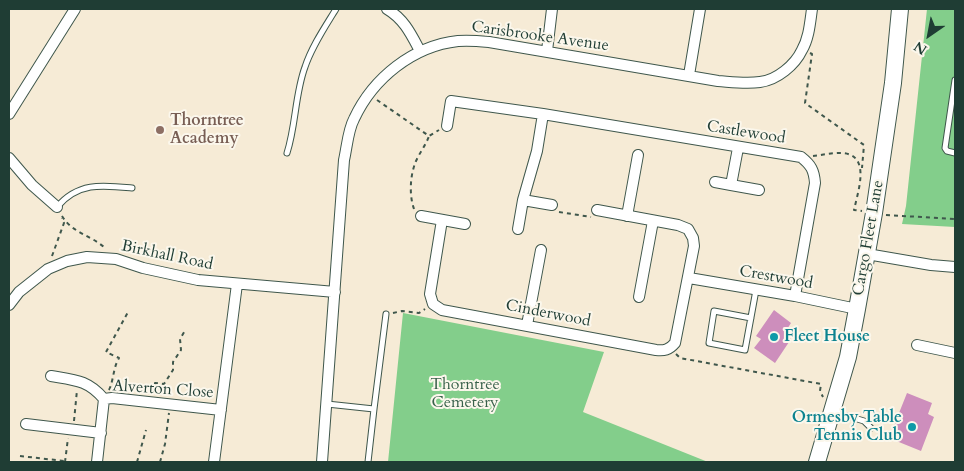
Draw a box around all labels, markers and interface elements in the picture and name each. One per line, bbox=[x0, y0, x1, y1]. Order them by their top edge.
north arrow bbox=[904, 10, 954, 60]
street label: Carisbrooke Avenue bbox=[470, 18, 610, 56]
text: N bbox=[910, 37, 931, 59]
place label: Thorntree Academy bbox=[170, 111, 244, 149]
street label: Castlewood bbox=[705, 117, 787, 149]
marker: Thorntree Academy bbox=[154, 124, 166, 136]
street label: Cargo Fleet Lane bbox=[849, 179, 889, 297]
street label: Birkhall Road bbox=[119, 237, 215, 275]
street label: Crestwood bbox=[738, 262, 814, 294]
street label: Cinderwood bbox=[504, 296, 592, 332]
place label: Fleet House bbox=[784, 327, 870, 347]
marker: Fleet House bbox=[768, 331, 780, 343]
park label: Thorntree Cemetery bbox=[430, 375, 500, 413]
street label: Alverton Close bbox=[112, 377, 214, 403]
place label: Ormesby Table Tennis Club bbox=[792, 408, 902, 446]
marker: Ormesby Table Tennis Club bbox=[906, 421, 918, 433]

